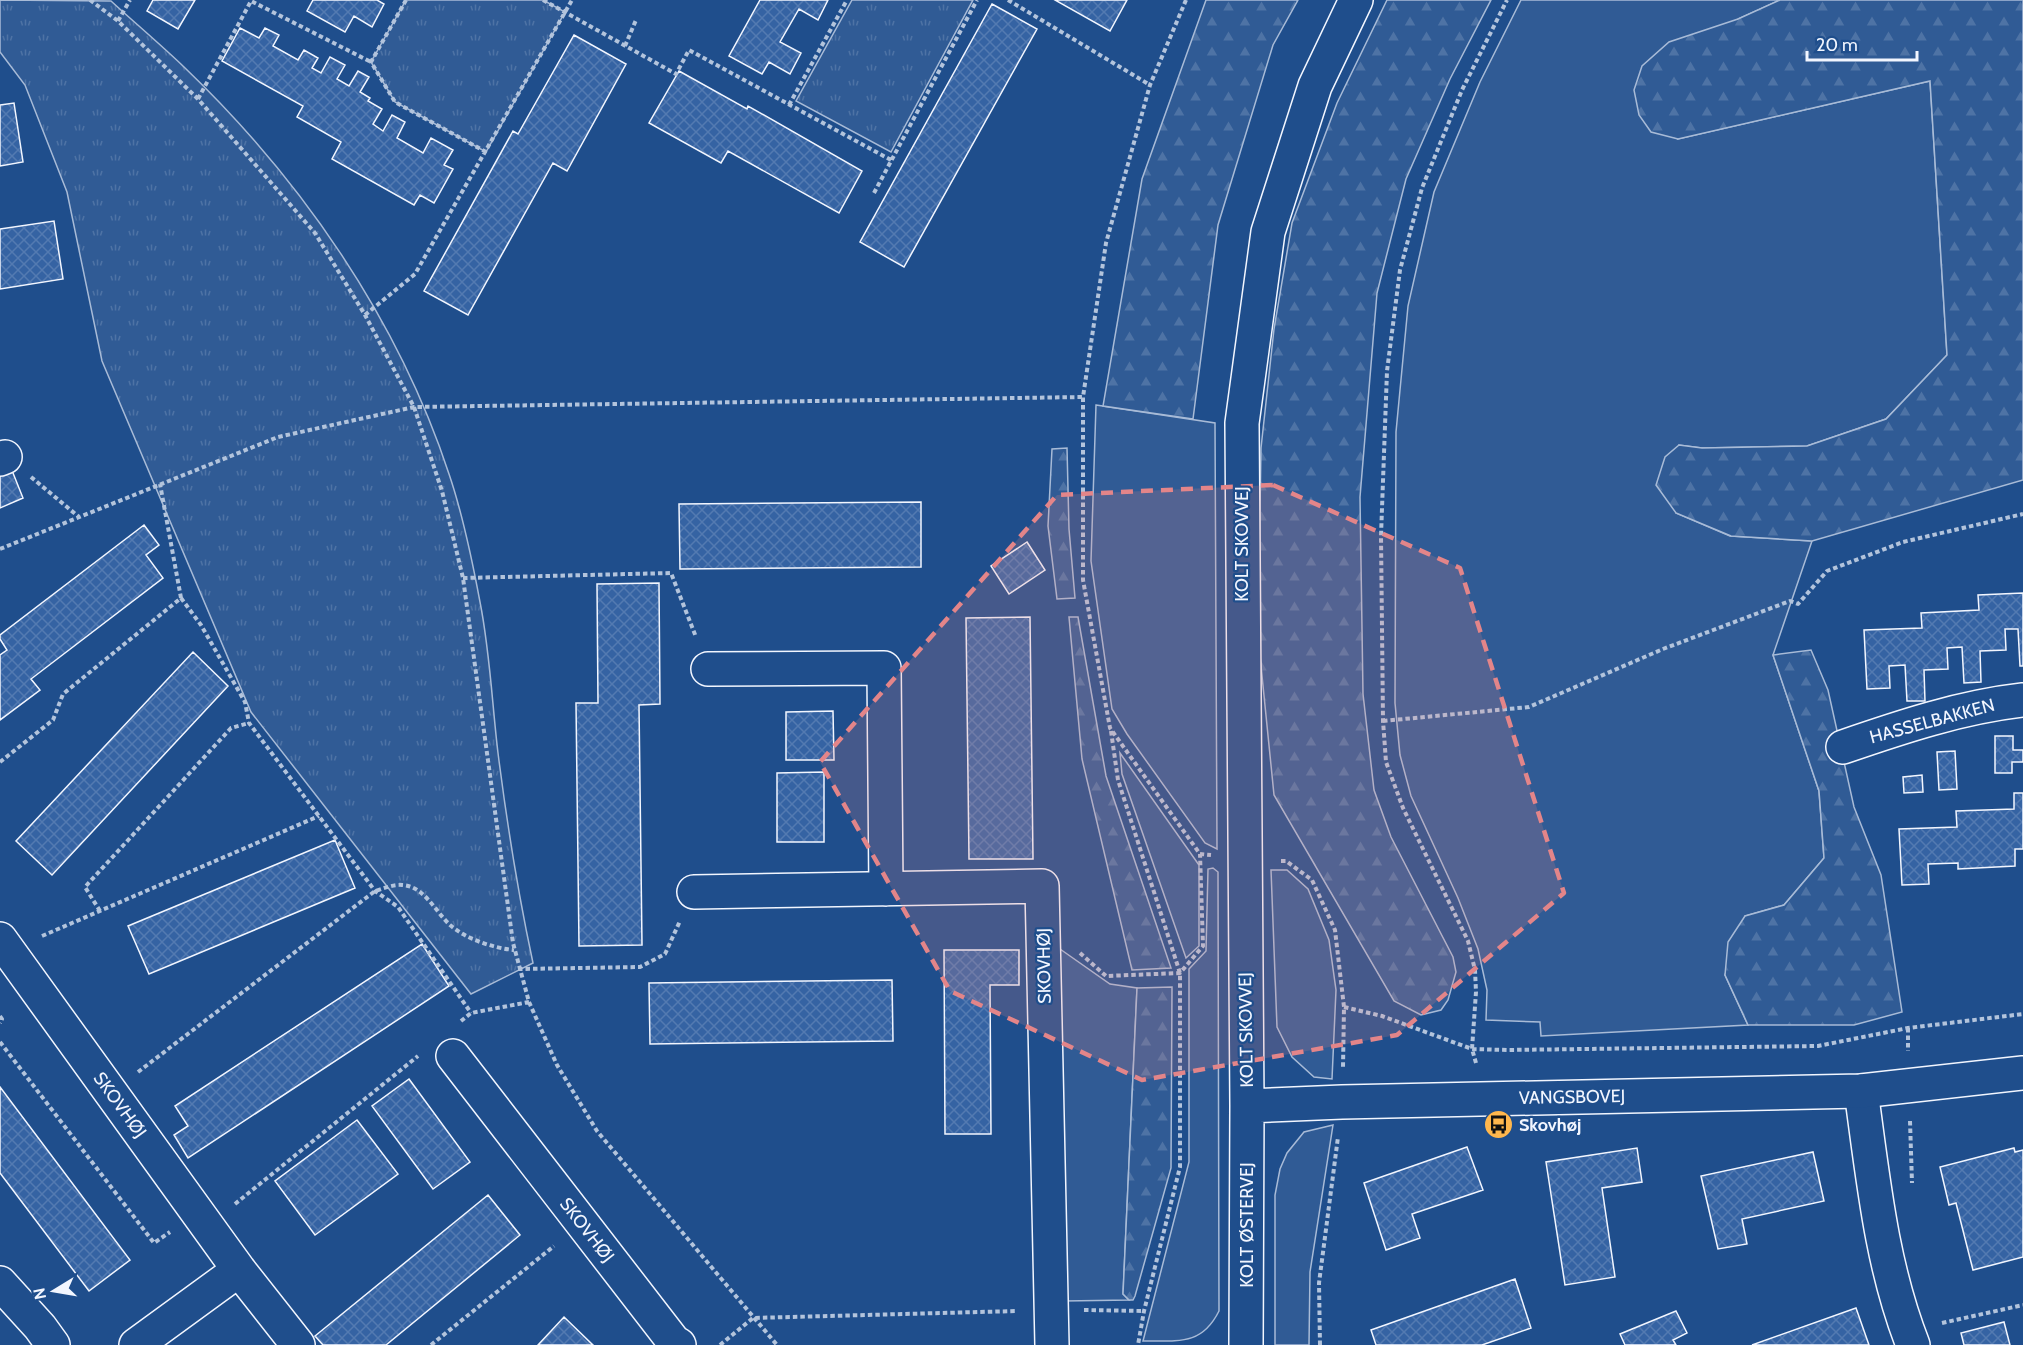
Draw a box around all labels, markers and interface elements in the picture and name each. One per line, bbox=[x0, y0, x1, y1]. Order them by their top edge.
scale bar bbox=[1807, 24, 1916, 62]
text: 20 m bbox=[1816, 34, 1858, 56]
street label: KOLT SKOVVEJ bbox=[1231, 486, 1253, 602]
street label: HASSELBAKKEN bbox=[1867, 694, 1997, 748]
street label: SKOVHØJ bbox=[1032, 928, 1056, 1004]
street label: KOLT SKOVVEJ bbox=[1234, 972, 1258, 1088]
street label: SKOVHØJ bbox=[89, 1068, 151, 1142]
street label: VANGSBOVEJ bbox=[1519, 1085, 1625, 1109]
bus stop icon: Skovhøj bbox=[1482, 1109, 1514, 1141]
place label: Skovhøj bbox=[1519, 1114, 1581, 1136]
street label: KOLT ØSTERVEJ bbox=[1236, 1162, 1258, 1288]
street label: SKOVHØJ bbox=[555, 1193, 619, 1267]
north arrow bbox=[24, 1261, 84, 1321]
text: N bbox=[29, 1286, 50, 1301]

